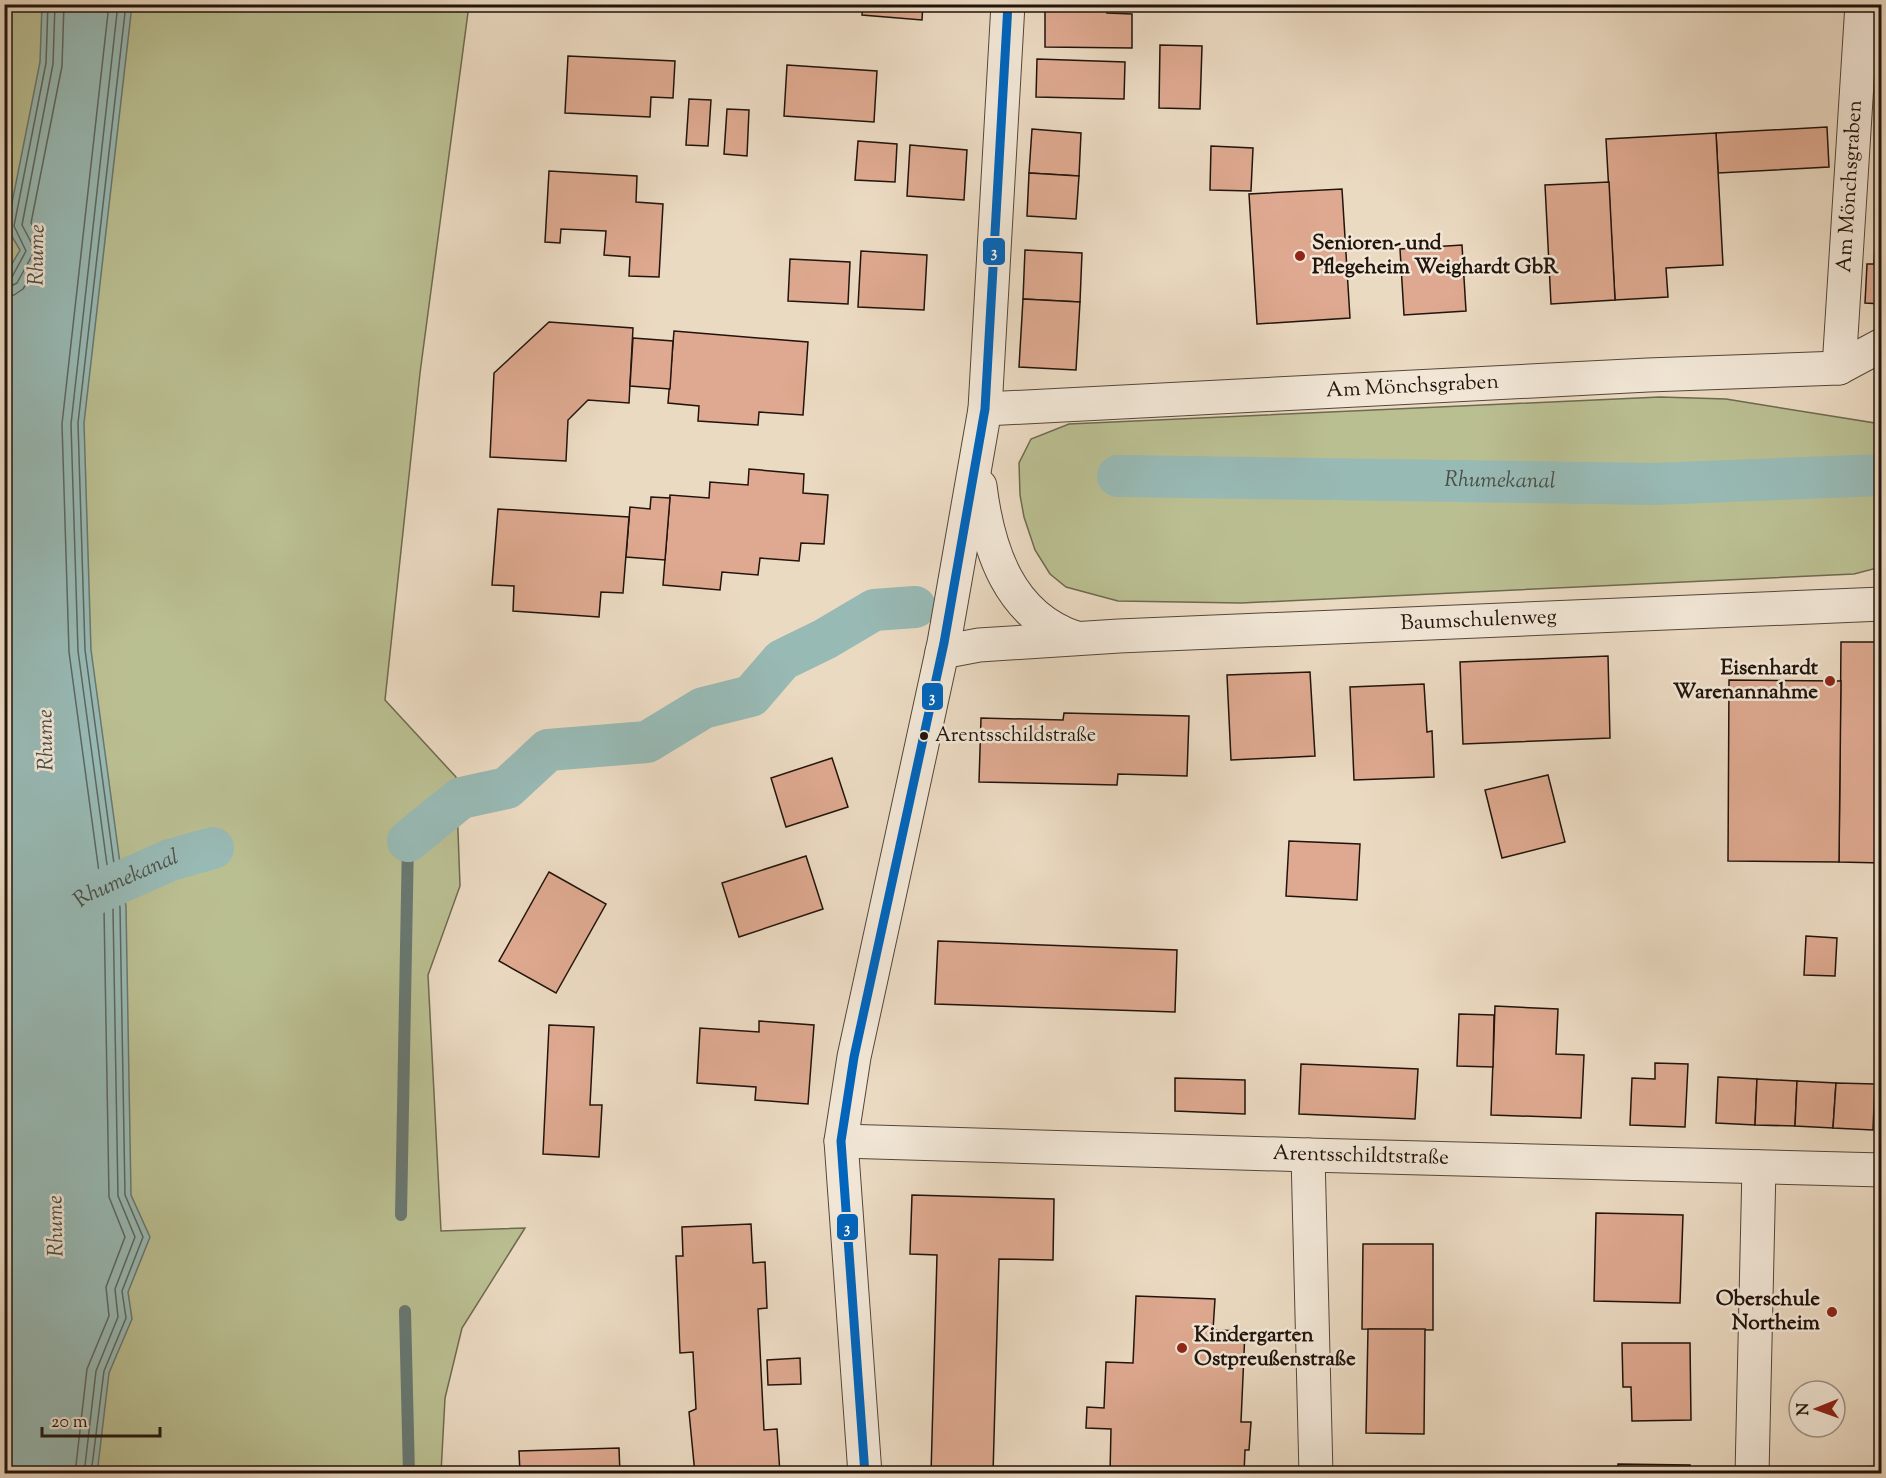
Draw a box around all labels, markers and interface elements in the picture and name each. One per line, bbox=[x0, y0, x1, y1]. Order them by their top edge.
street label: Am Mönchsgraben bbox=[1830, 99, 1871, 274]
water label: Rhume bbox=[21, 224, 55, 286]
place label: Senioren- und Pflegeheim Weighardt GbR bbox=[1312, 229, 1559, 283]
line badge: 3 bbox=[982, 237, 1006, 266]
text: 3 bbox=[991, 242, 998, 265]
marker: Senioren- und Pflegeheim Weighardt GbR bbox=[1293, 249, 1307, 263]
street label: Am Mönchsgraben bbox=[1325, 368, 1500, 406]
water label: Rhumekanal bbox=[1444, 465, 1556, 499]
street label: Baumschulenweg bbox=[1400, 603, 1558, 639]
place label: Eisenhardt Warenannahme bbox=[1673, 654, 1819, 708]
marker: Eisenhardt Warenannahme bbox=[1823, 674, 1837, 688]
line badge: 3 bbox=[921, 682, 944, 711]
text: 3 bbox=[929, 687, 936, 710]
water label: Rhume bbox=[30, 709, 64, 771]
place label: Arentsschildstraße bbox=[935, 722, 1096, 751]
marker: Arentsschildstraße bbox=[918, 730, 930, 742]
water label: Rhumekanal bbox=[67, 842, 183, 916]
street label: Arentsschildtstraße bbox=[1272, 1139, 1449, 1174]
water label: Rhume bbox=[40, 1195, 74, 1257]
line badge: 3 bbox=[836, 1213, 859, 1241]
text: 3 bbox=[844, 1218, 851, 1241]
place label: Oberschule Northeim bbox=[1716, 1285, 1821, 1339]
marker: Oberschule Northeim bbox=[1825, 1305, 1839, 1319]
place label: Kindergarten Ostpreußenstraße bbox=[1194, 1321, 1356, 1375]
marker: Kindergarten Ostpreußenstraße bbox=[1175, 1341, 1189, 1355]
north arrow bbox=[1787, 1379, 1847, 1439]
scale bar bbox=[42, 1400, 160, 1438]
text: N bbox=[1793, 1402, 1816, 1416]
text: 20 m bbox=[51, 1410, 88, 1436]

